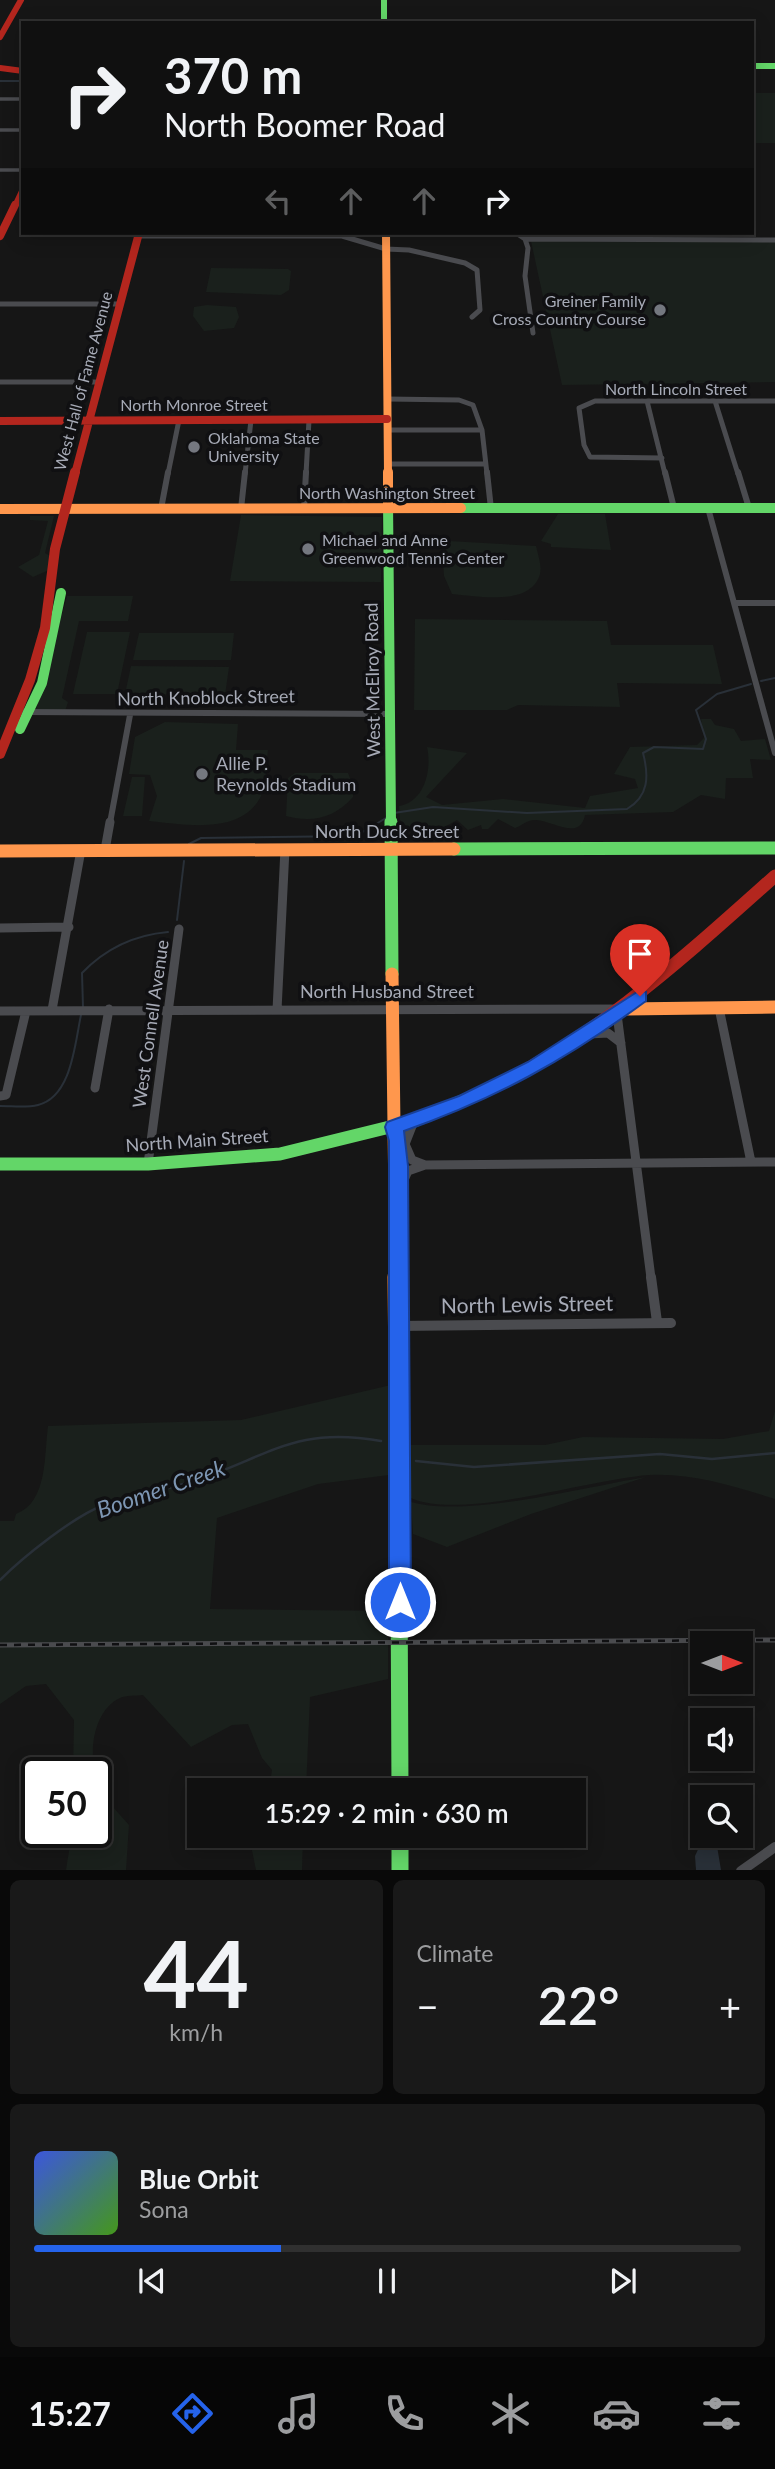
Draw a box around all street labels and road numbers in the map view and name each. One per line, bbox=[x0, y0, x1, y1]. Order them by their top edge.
street label: West Hall of Fame Avenue bbox=[49, 289, 116, 473]
street label: North Lincoln Street bbox=[605, 379, 747, 398]
street label: North Monroe Street bbox=[120, 395, 268, 414]
street label: North Washington Street bbox=[299, 483, 475, 502]
street label: West McElroy Road bbox=[360, 602, 384, 758]
street label: North Knoblock Street bbox=[117, 684, 296, 710]
street label: North Duck Street bbox=[315, 820, 460, 842]
street label: West Connell Avenue bbox=[127, 938, 173, 1109]
street label: North Husband Street bbox=[300, 980, 474, 1002]
street label: North Main Street bbox=[125, 1124, 270, 1156]
street label: North Lewis Street bbox=[441, 1289, 614, 1318]

